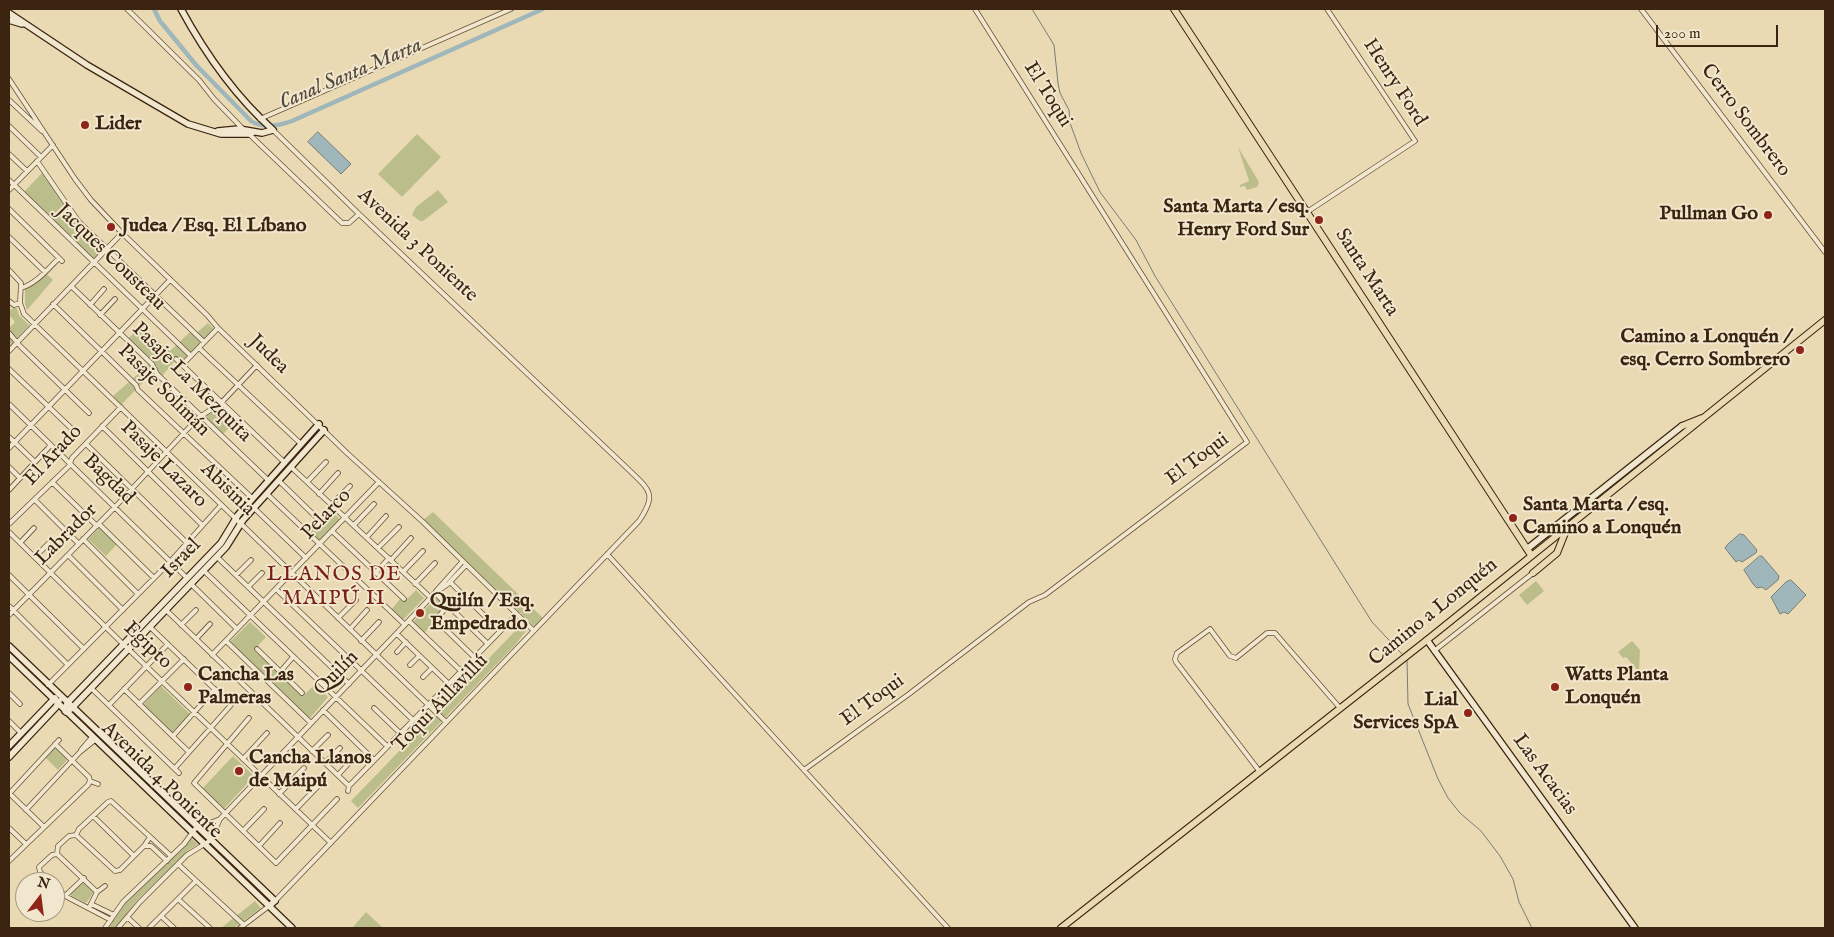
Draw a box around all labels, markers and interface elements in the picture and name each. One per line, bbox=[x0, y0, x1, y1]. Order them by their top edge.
scale bar bbox=[1659, 15, 1782, 47]
text: 200 m bbox=[1664, 24, 1701, 43]
water label: Canal Santa Marta bbox=[276, 34, 426, 116]
street label: Henry Ford bbox=[1357, 35, 1431, 131]
street label: El Toqui bbox=[1018, 58, 1076, 132]
street label: Cerro Sombrero bbox=[1695, 60, 1795, 182]
place label: Lider bbox=[95, 113, 142, 137]
marker: Lider bbox=[79, 119, 91, 131]
street label: Avenida 3 Poniente bbox=[352, 184, 482, 308]
place label: Santa Marta / esq. Henry Ford Sur bbox=[1163, 196, 1309, 243]
street label: Jacques Cousteau bbox=[50, 200, 170, 316]
place label: Pullman Go bbox=[1659, 203, 1758, 227]
marker: Pullman Go bbox=[1762, 209, 1774, 221]
marker: Santa Marta / esq. Henry Ford Sur bbox=[1313, 214, 1325, 226]
place label: Judea / Esq. El Líbano bbox=[121, 215, 307, 239]
marker: Judea / Esq. El Líbano bbox=[105, 221, 117, 233]
street label: Santa Marta bbox=[1329, 225, 1403, 321]
street label: Pasaje La Mezquita bbox=[126, 318, 256, 448]
place label: Camino a Lonquén / esq. Cerro Sombrero bbox=[1620, 326, 1790, 373]
street label: Judea bbox=[243, 330, 293, 380]
street label: Pasaje Solimán bbox=[112, 340, 214, 442]
marker: Camino a Lonquén / esq. Cerro Sombrero bbox=[1794, 344, 1806, 356]
street label: Pasaje Lazaro bbox=[115, 417, 211, 513]
street label: El Arado bbox=[20, 421, 88, 491]
street label: El Toqui bbox=[1162, 428, 1234, 492]
street label: Bagdad bbox=[77, 450, 139, 510]
street label: Abisinia bbox=[195, 458, 259, 522]
street label: Pelarco bbox=[297, 485, 357, 545]
place label: Santa Marta / esq. Camino a Lonquén bbox=[1523, 494, 1681, 541]
street label: Labrador bbox=[31, 499, 103, 571]
marker: Santa Marta / esq. Camino a Lonquén bbox=[1507, 512, 1519, 524]
street label: Israel bbox=[157, 534, 207, 584]
street label: Camino a Lonquén bbox=[1365, 554, 1503, 672]
district label: LLANOS DE MAIPÚ II bbox=[265, 563, 403, 613]
place label: Quilín / Esq. Empedrado bbox=[430, 590, 534, 637]
marker: Quilín / Esq. Empedrado bbox=[414, 607, 426, 619]
street label: Egipto bbox=[118, 617, 176, 675]
street label: Quilín bbox=[310, 646, 364, 702]
street label: Toqui Aillavillú bbox=[388, 650, 494, 758]
place label: Cancha Las Palmeras bbox=[198, 664, 294, 711]
place label: Watts Planta Lonquén bbox=[1565, 664, 1668, 711]
street label: El Toqui bbox=[836, 670, 910, 732]
marker: Cancha Las Palmeras bbox=[182, 681, 194, 693]
marker: Watts Planta Lonquén bbox=[1549, 681, 1561, 693]
place label: Lial Services SpA bbox=[1353, 689, 1458, 736]
marker: Lial Services SpA bbox=[1462, 707, 1474, 719]
street label: Avenida 4 Poniente bbox=[96, 717, 226, 845]
street label: Las Acacias bbox=[1506, 730, 1582, 820]
place label: Cancha Llanos de Maipú bbox=[249, 747, 372, 794]
marker: Cancha Llanos de Maipú bbox=[233, 765, 245, 777]
north arrow bbox=[15, 872, 65, 922]
text: N bbox=[35, 873, 52, 894]

